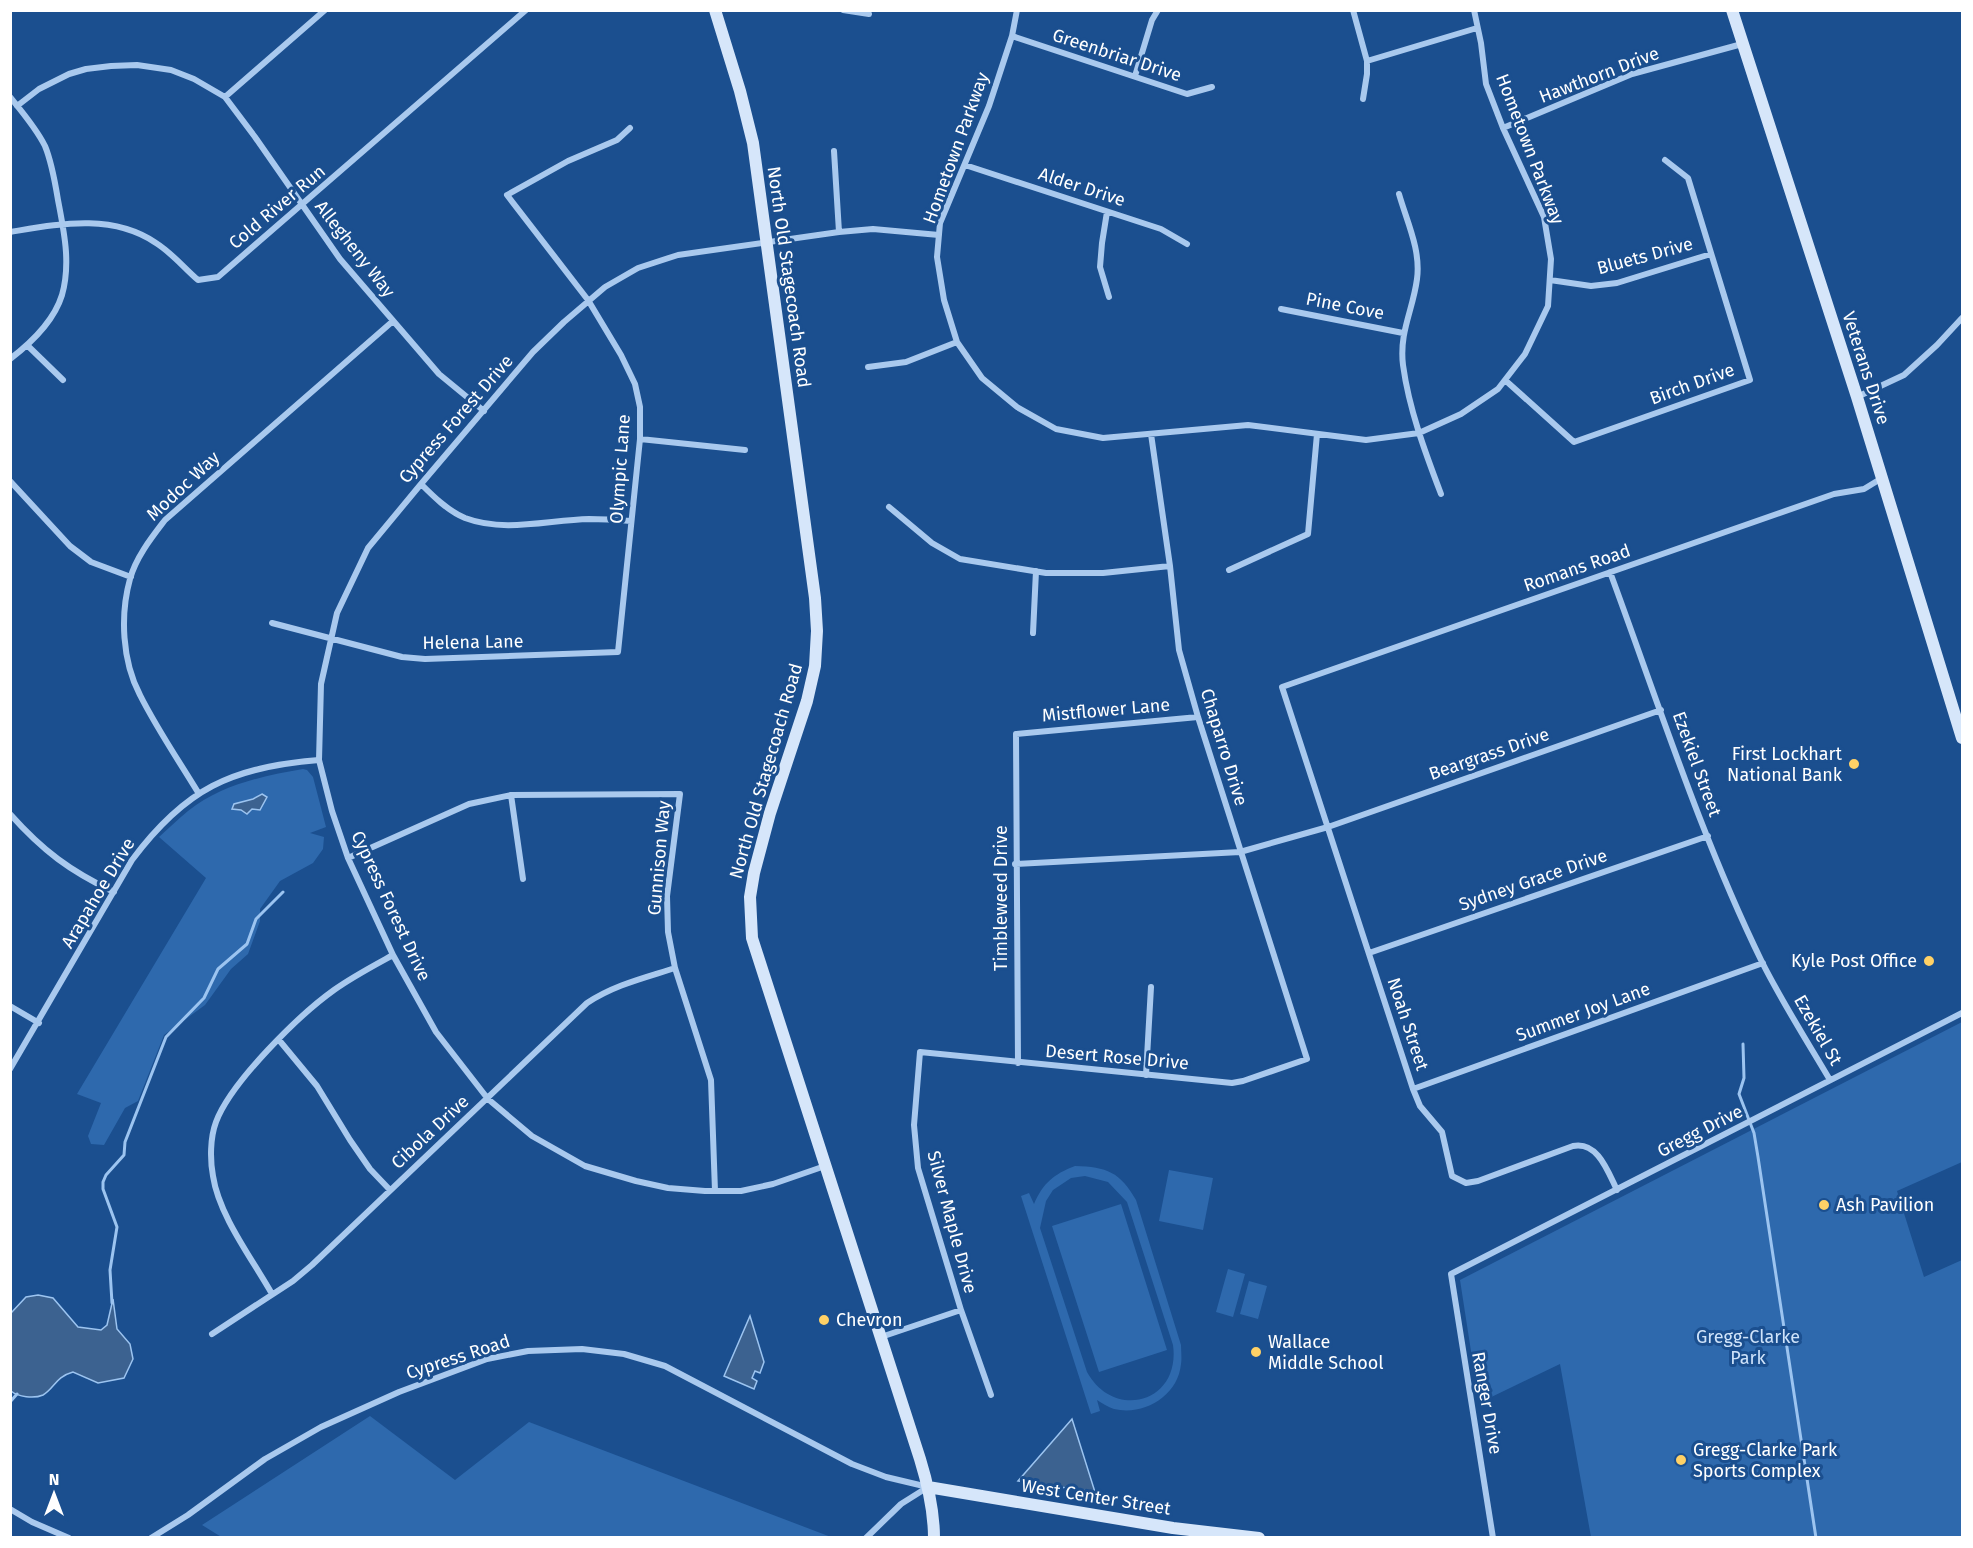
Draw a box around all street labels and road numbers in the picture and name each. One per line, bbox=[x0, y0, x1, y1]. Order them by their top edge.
street label: Greenbriar Drive bbox=[1050, 24, 1184, 86]
street label: Hawthorn Drive bbox=[1536, 42, 1662, 108]
street label: Hometown Parkway bbox=[918, 69, 994, 227]
street label: Hometown Parkway bbox=[1491, 71, 1569, 227]
street label: Cold River Run bbox=[224, 160, 330, 254]
street label: Alder Drive bbox=[1036, 163, 1128, 211]
street label: North Old Stagecoach Road bbox=[763, 165, 815, 389]
street label: Allegheny Way bbox=[310, 196, 400, 302]
street label: Bluets Drive bbox=[1595, 233, 1695, 279]
street label: Pine Cove bbox=[1304, 288, 1386, 324]
street label: Veterans Drive bbox=[1837, 309, 1895, 427]
street label: Cypress Forest Drive bbox=[394, 350, 518, 488]
street label: Birch Drive bbox=[1647, 359, 1737, 409]
street label: Olympic Lane bbox=[605, 413, 635, 525]
street label: Modoc Way bbox=[142, 447, 224, 525]
street label: Romans Road bbox=[1521, 539, 1633, 597]
street label: Helena Lane bbox=[422, 630, 524, 654]
street label: North Old Stagecoach Road bbox=[725, 661, 807, 881]
street label: Chaparro Drive bbox=[1196, 686, 1252, 808]
street label: Mistflower Lane bbox=[1041, 693, 1171, 727]
street label: Ezekiel Street bbox=[1668, 708, 1726, 820]
street label: Beargrass Drive bbox=[1426, 723, 1552, 785]
street label: Gunnison Way bbox=[643, 800, 675, 916]
street label: Timbleweed Drive bbox=[990, 825, 1012, 971]
street label: Cypress Forest Drive bbox=[347, 827, 435, 985]
street label: Arapahoe Drive bbox=[56, 834, 140, 952]
street label: Sydney Grace Drive bbox=[1456, 844, 1610, 916]
street label: Noah Street bbox=[1383, 975, 1434, 1074]
street label: Summer Joy Lane bbox=[1513, 978, 1653, 1046]
street label: Ezekiel St bbox=[1789, 991, 1847, 1070]
street label: Desert Rose Drive bbox=[1044, 1040, 1190, 1074]
street label: Cibola Drive bbox=[387, 1090, 473, 1174]
street label: Gregg Drive bbox=[1653, 1100, 1747, 1162]
street label: Silver Maple Drive bbox=[922, 1148, 982, 1296]
street label: Cypress Road bbox=[403, 1330, 513, 1384]
street label: Ranger Drive bbox=[1467, 1350, 1507, 1456]
street label: West Center Street bbox=[1020, 1474, 1173, 1520]

